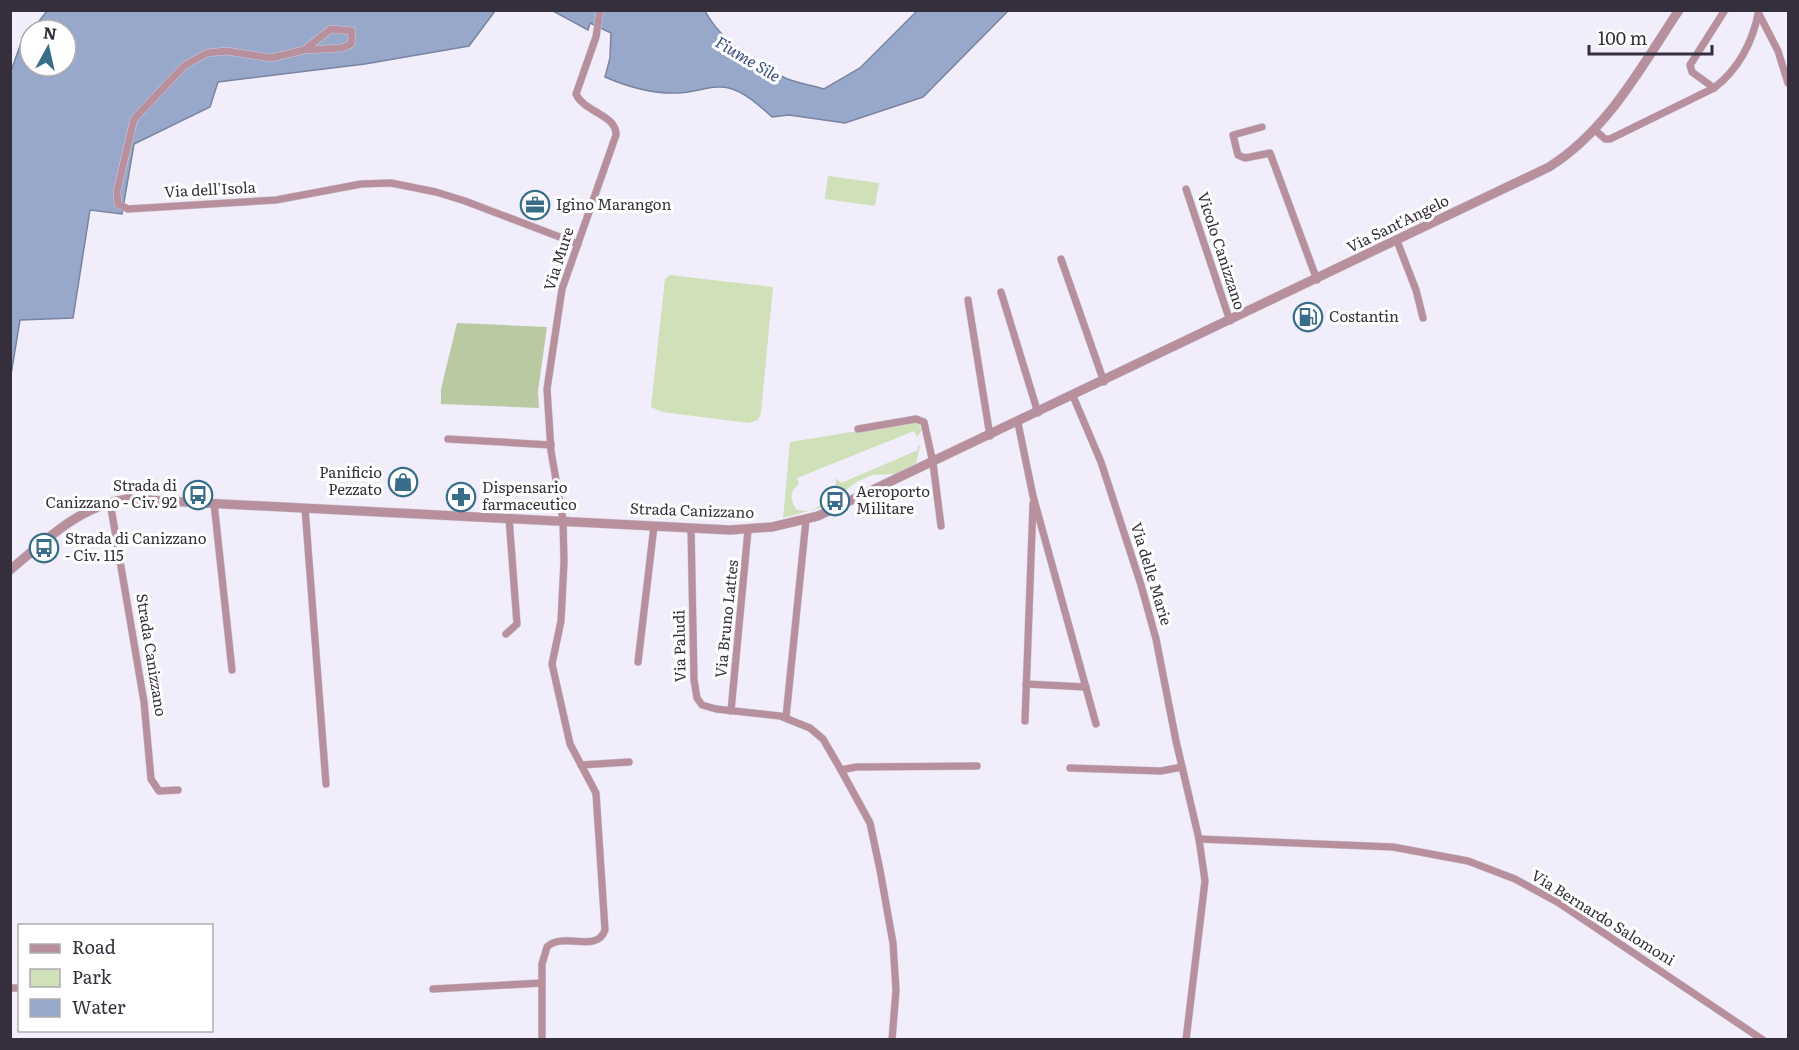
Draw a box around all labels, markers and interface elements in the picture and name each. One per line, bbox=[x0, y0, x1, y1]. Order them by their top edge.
north arrow bbox=[18, 18, 78, 78]
scale bar bbox=[1589, 18, 1712, 56]
text: N bbox=[42, 19, 59, 45]
text: 100 m bbox=[1598, 24, 1647, 51]
water label: Fiume Sile bbox=[711, 29, 786, 87]
street label: Via dell'Isola bbox=[164, 175, 257, 202]
street label: Via Sant'Angelo bbox=[1342, 188, 1453, 257]
office icon: Igino Marangon bbox=[519, 189, 551, 221]
street label: Vicolo Canizzano bbox=[1193, 189, 1252, 313]
place label: Igino Marangon bbox=[556, 192, 671, 215]
street label: Via Mure bbox=[537, 224, 579, 293]
fuel station icon: Costantin bbox=[1292, 301, 1324, 333]
place label: Costantin bbox=[1329, 304, 1399, 327]
place label: Panificio Pezzato bbox=[319, 460, 382, 500]
shop icon: Panificio Pezzato bbox=[387, 466, 419, 498]
place label: Strada di Canizzano - Civ. 92 bbox=[46, 473, 177, 513]
place label: Dispensario farmaceutico bbox=[482, 475, 577, 515]
bus stop icon: Strada di Canizzano - Civ. 92 bbox=[182, 479, 214, 511]
place label: Aeroporto Militare bbox=[856, 479, 930, 519]
pharmacy icon: Dispensario farmaceutico bbox=[445, 481, 477, 513]
bus stop icon: Aeroporto Militare bbox=[819, 485, 851, 517]
street label: Strada Canizzano bbox=[630, 496, 755, 523]
street label: Via delle Marie bbox=[1126, 519, 1179, 628]
place label: Strada di Canizzano - Civ. 115 bbox=[65, 526, 207, 566]
bus stop icon: Strada di Canizzano - Civ. 115 bbox=[28, 532, 60, 564]
street label: Via Bruno Lattes bbox=[708, 558, 743, 679]
street label: Strada Canizzano bbox=[131, 592, 174, 718]
street label: Via Paludi bbox=[666, 610, 691, 682]
street label: Via Bernardo Salomoni bbox=[1527, 863, 1680, 970]
legend bbox=[18, 924, 213, 1032]
text: Road bbox=[72, 933, 116, 960]
text: Park bbox=[72, 963, 113, 990]
text: Water bbox=[72, 993, 126, 1020]

